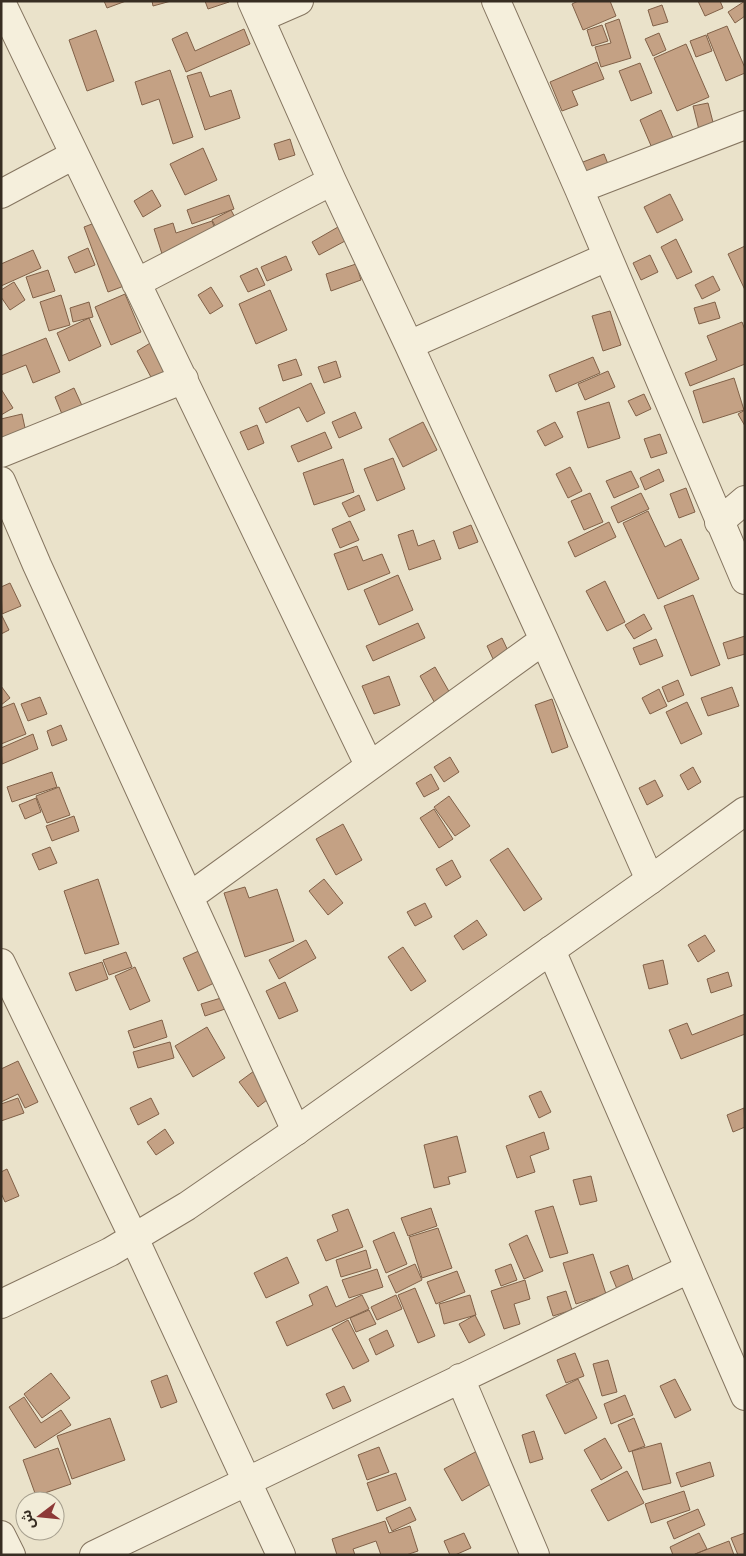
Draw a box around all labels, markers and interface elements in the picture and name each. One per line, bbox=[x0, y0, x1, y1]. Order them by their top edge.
north arrow bbox=[15, 1491, 65, 1541]
text: ش bbox=[15, 1508, 40, 1532]

